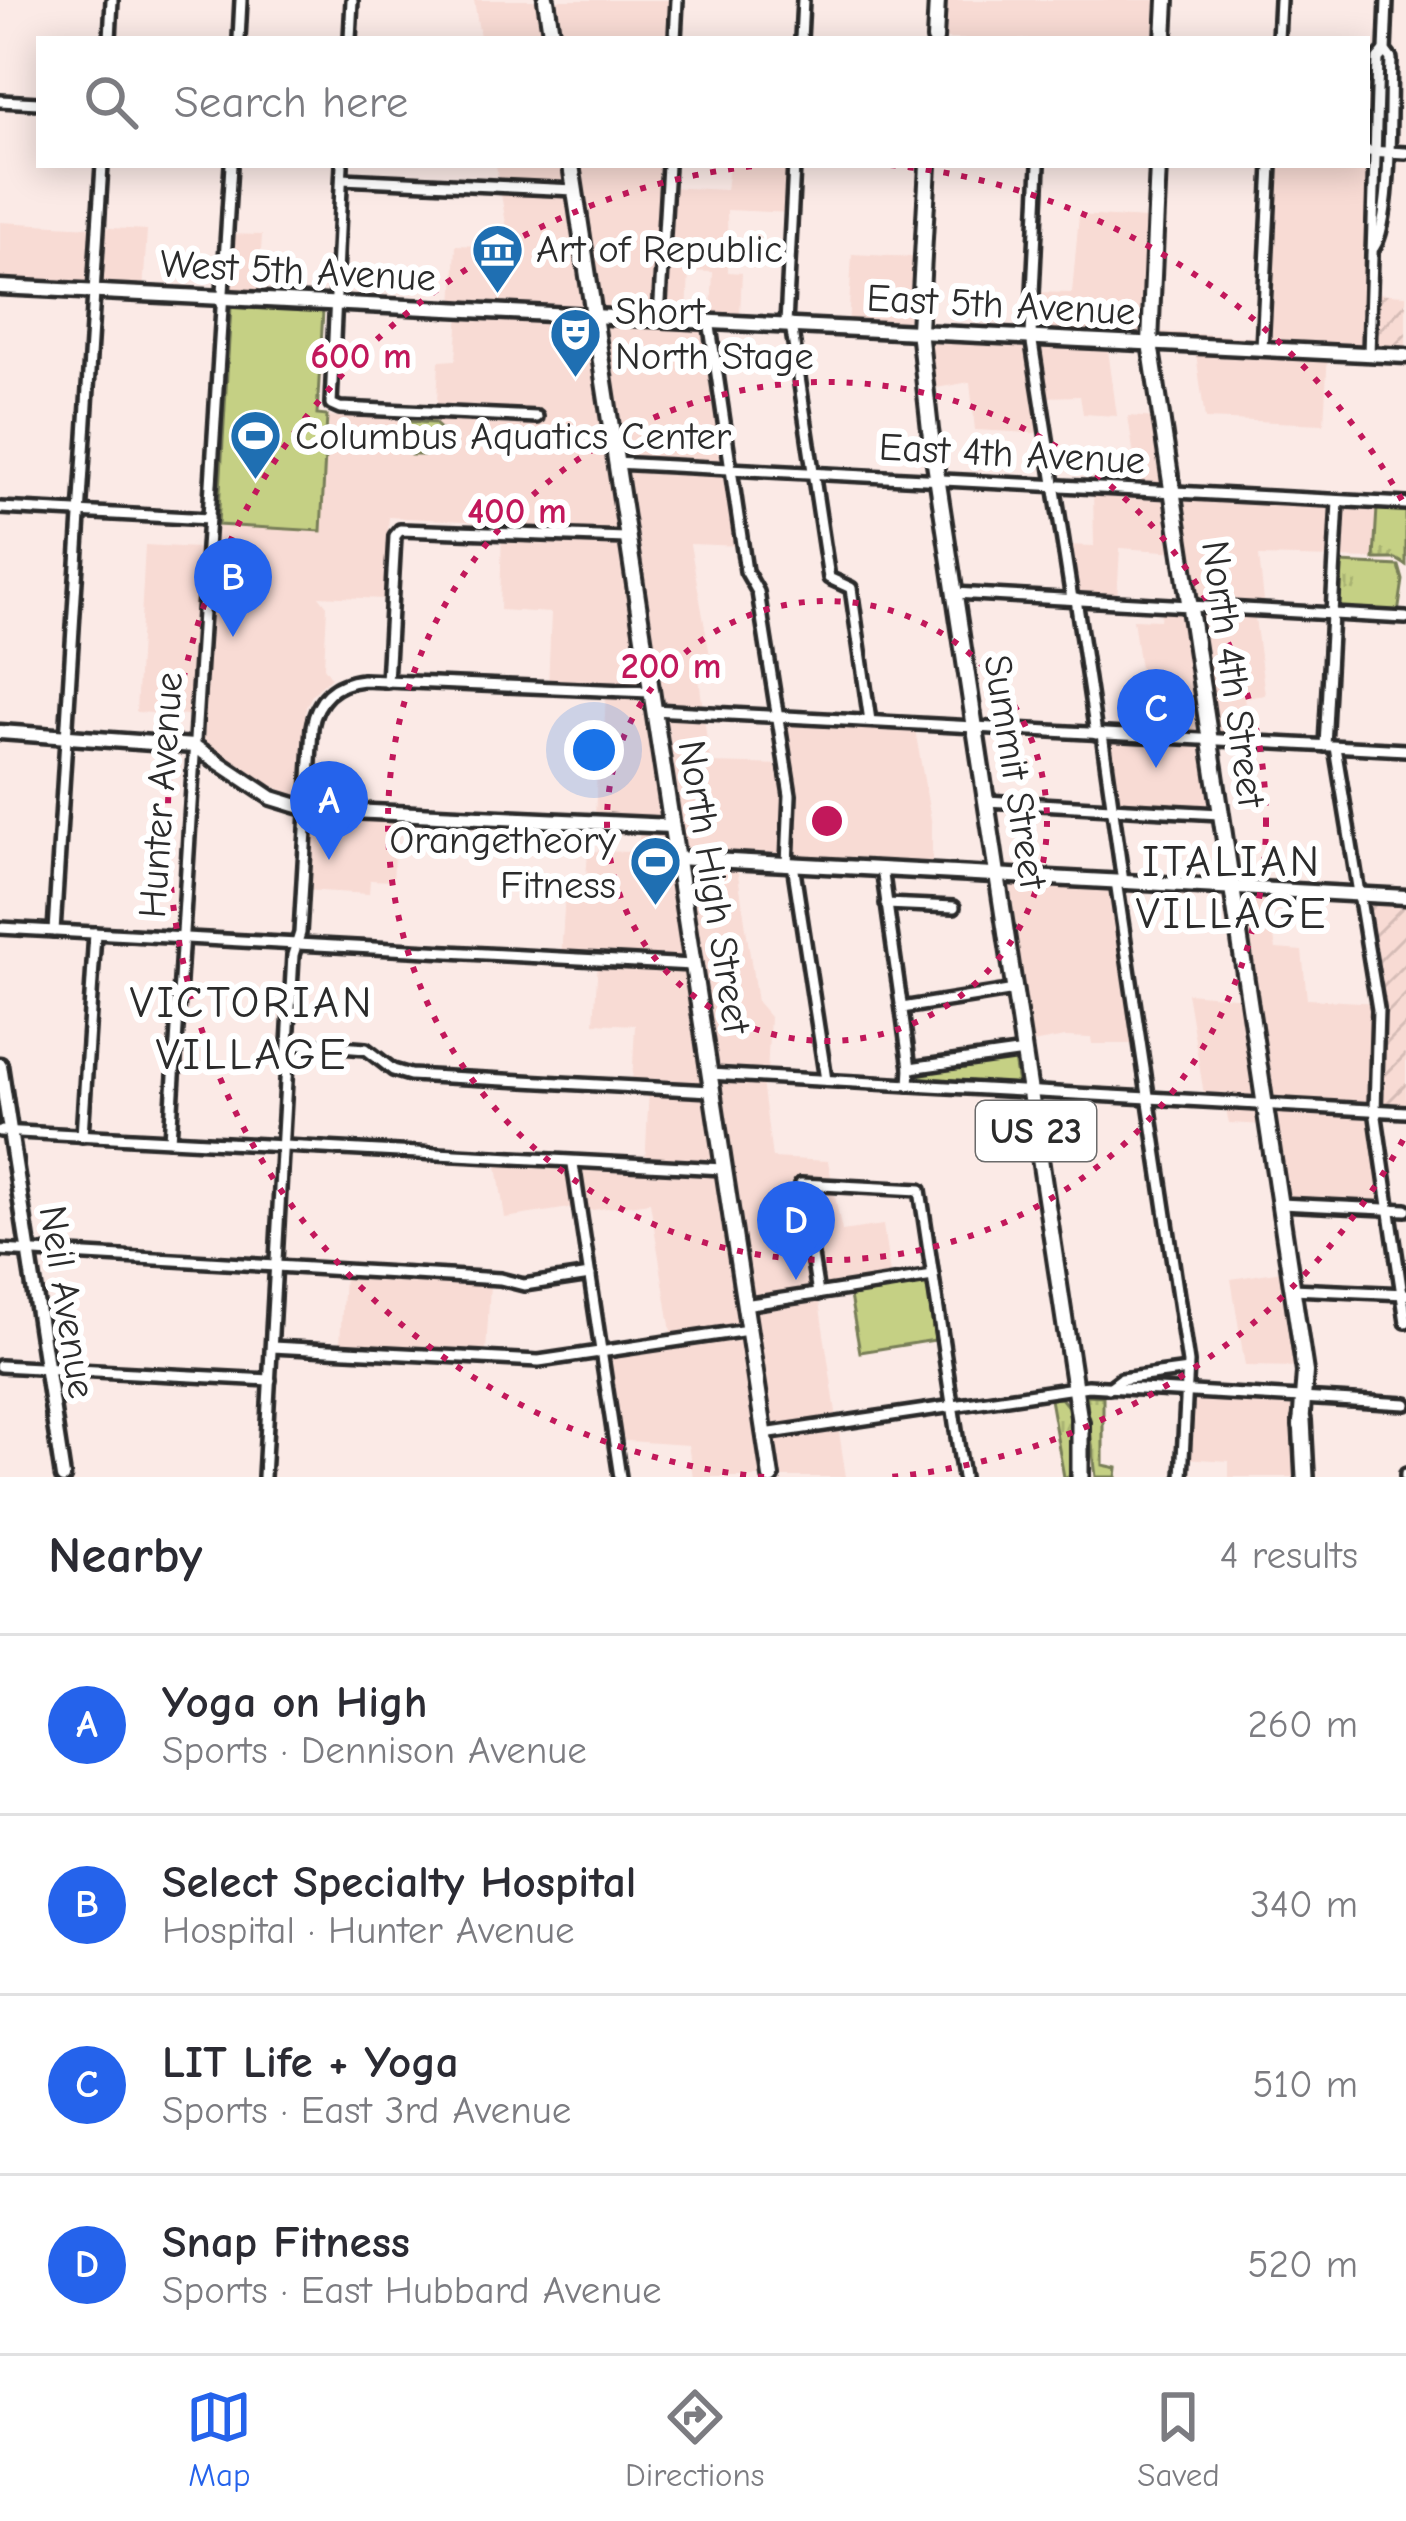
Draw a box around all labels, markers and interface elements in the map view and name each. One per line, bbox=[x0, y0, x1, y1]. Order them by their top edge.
search box bbox=[36, 36, 1370, 168]
icon: search bbox=[78, 69, 144, 135]
text: Search here bbox=[174, 76, 408, 128]
museum icon: Art of Republic bbox=[469, 221, 525, 295]
place label: Art of Republic bbox=[536, 227, 783, 272]
street label: West 5th Avenue bbox=[159, 241, 437, 301]
street label: East 5th Avenue bbox=[865, 275, 1137, 335]
place label: Short North Stage bbox=[615, 289, 814, 379]
theatre icon: Short North Stage bbox=[548, 305, 604, 379]
text: 600 m bbox=[310, 336, 412, 377]
sports icon: Columbus Aquatics Center bbox=[228, 408, 284, 482]
place label: Columbus Aquatics Center bbox=[295, 414, 732, 459]
street label: East 4th Avenue bbox=[878, 425, 1146, 483]
text: 400 m bbox=[467, 491, 567, 532]
pin: B bbox=[194, 538, 272, 637]
street label: North 4th Street bbox=[1192, 538, 1274, 812]
text: 200 m bbox=[621, 646, 721, 687]
street label: Summit Street bbox=[974, 652, 1056, 894]
pin: C bbox=[1117, 669, 1195, 768]
street label: Hunter Avenue bbox=[130, 670, 192, 920]
your location bbox=[564, 720, 624, 780]
street label: North High Street bbox=[669, 737, 760, 1039]
pin: A bbox=[290, 761, 368, 860]
centre of rings bbox=[806, 800, 848, 842]
place label: Orangetheory Fitness bbox=[389, 818, 617, 908]
sports icon: Orangetheory Fitness bbox=[627, 834, 683, 908]
district label: ITALIAN VILLAGE bbox=[1135, 835, 1329, 939]
district label: VICTORIAN VILLAGE bbox=[129, 976, 375, 1080]
road number: US 23 bbox=[976, 1101, 1096, 1161]
pin: D bbox=[757, 1181, 835, 1280]
street label: Neil Avenue bbox=[30, 1202, 104, 1402]
text: Nearby bbox=[48, 1526, 202, 1585]
text: 4 results bbox=[1220, 1533, 1358, 1578]
text: Yoga on High bbox=[162, 1676, 428, 1728]
text: A bbox=[76, 1702, 98, 1747]
text: 260 m bbox=[1247, 1702, 1358, 1747]
text: Sports · Dennison Avenue bbox=[162, 1728, 587, 1773]
text: Select Specialty Hospital bbox=[162, 1856, 636, 1908]
text: B bbox=[75, 1882, 99, 1927]
text: 340 m bbox=[1250, 1882, 1358, 1927]
text: Hospital · Hunter Avenue bbox=[162, 1908, 574, 1953]
text: LIT Life + Yoga bbox=[162, 2036, 459, 2088]
text: C bbox=[75, 2062, 99, 2107]
text: 510 m bbox=[1252, 2062, 1358, 2107]
text: Sports · East 3rd Avenue bbox=[162, 2088, 571, 2133]
text: Snap Fitness bbox=[162, 2216, 410, 2268]
text: D bbox=[75, 2242, 99, 2287]
text: 520 m bbox=[1247, 2242, 1358, 2287]
text: Sports · East Hubbard Avenue bbox=[162, 2268, 661, 2313]
tab: Map bbox=[186, 2384, 252, 2494]
tab: Directions bbox=[625, 2384, 765, 2494]
tab: Saved bbox=[1137, 2384, 1220, 2494]

